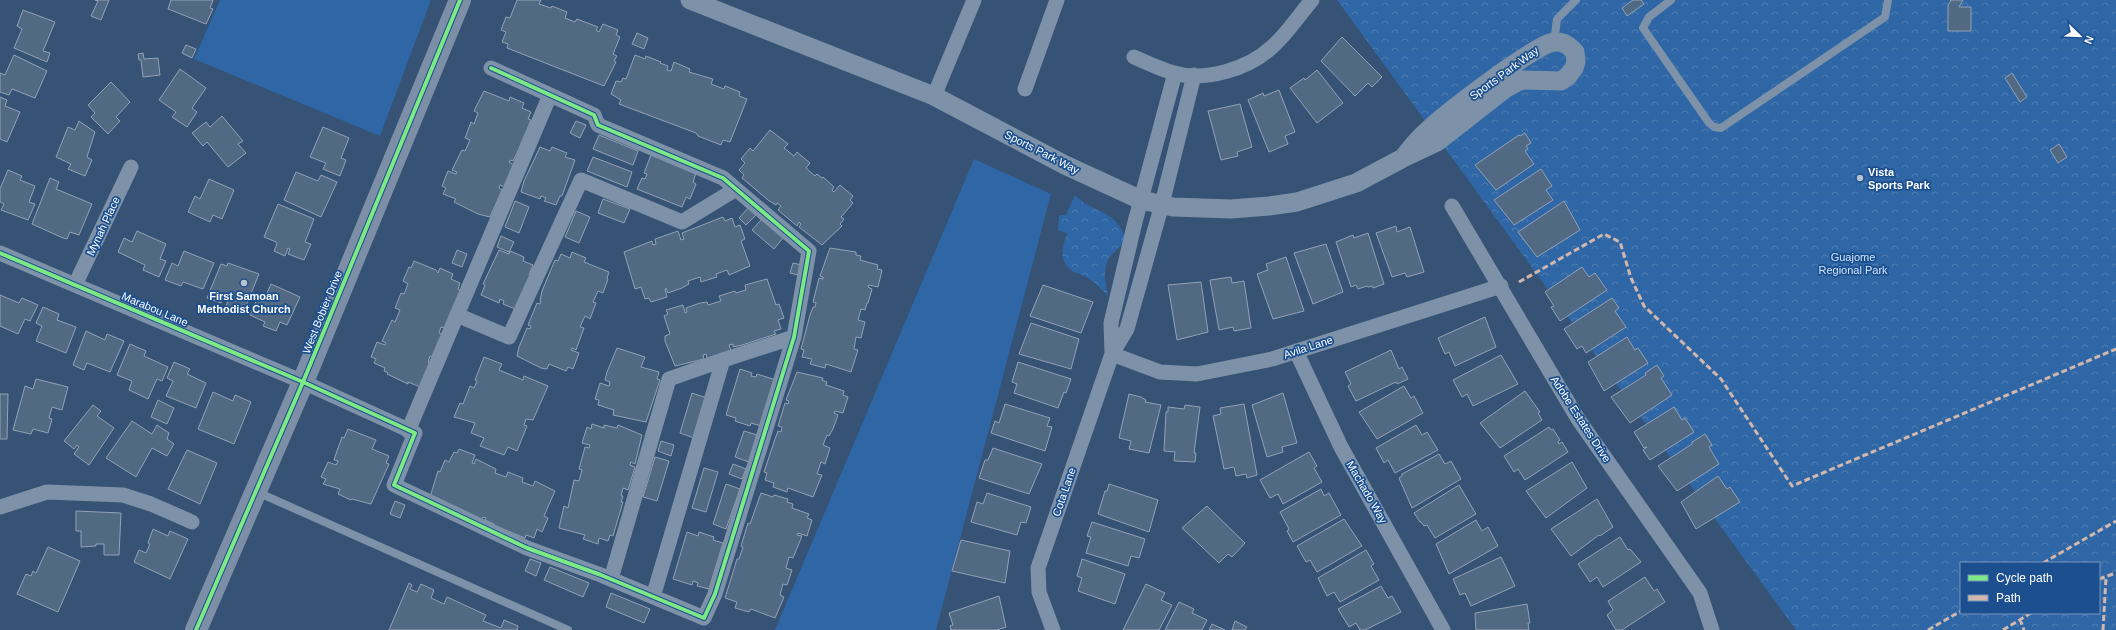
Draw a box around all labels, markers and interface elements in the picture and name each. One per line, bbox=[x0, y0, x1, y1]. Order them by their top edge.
north arrow bbox=[2060, 16, 2100, 56]
text: N bbox=[2082, 34, 2096, 46]
street label: Sports Park Way bbox=[1467, 44, 1541, 102]
street label: Sports Park Way bbox=[1003, 128, 1082, 176]
place label: Vista Sports Park bbox=[1868, 166, 1931, 191]
marker: Vista Sports Park bbox=[1855, 173, 1865, 183]
street label: Mynah Place bbox=[84, 195, 122, 257]
park label: Guajome Regional Park bbox=[1818, 251, 1888, 276]
street label: West Bobier Drive bbox=[300, 269, 344, 355]
marker: First Samoan Methodist Church bbox=[239, 278, 249, 288]
street label: Marabou Lane bbox=[120, 290, 190, 328]
place label: First Samoan Methodist Church bbox=[197, 290, 291, 315]
street label: Avila Lane bbox=[1282, 333, 1334, 361]
street label: Adobe Estates Drive bbox=[1549, 374, 1613, 464]
street label: Machado Way bbox=[1344, 459, 1390, 526]
street label: Cota Lane bbox=[1050, 466, 1078, 518]
legend bbox=[1960, 562, 2100, 614]
text: Cycle path bbox=[1996, 571, 2053, 585]
text: Path bbox=[1996, 591, 2021, 605]

